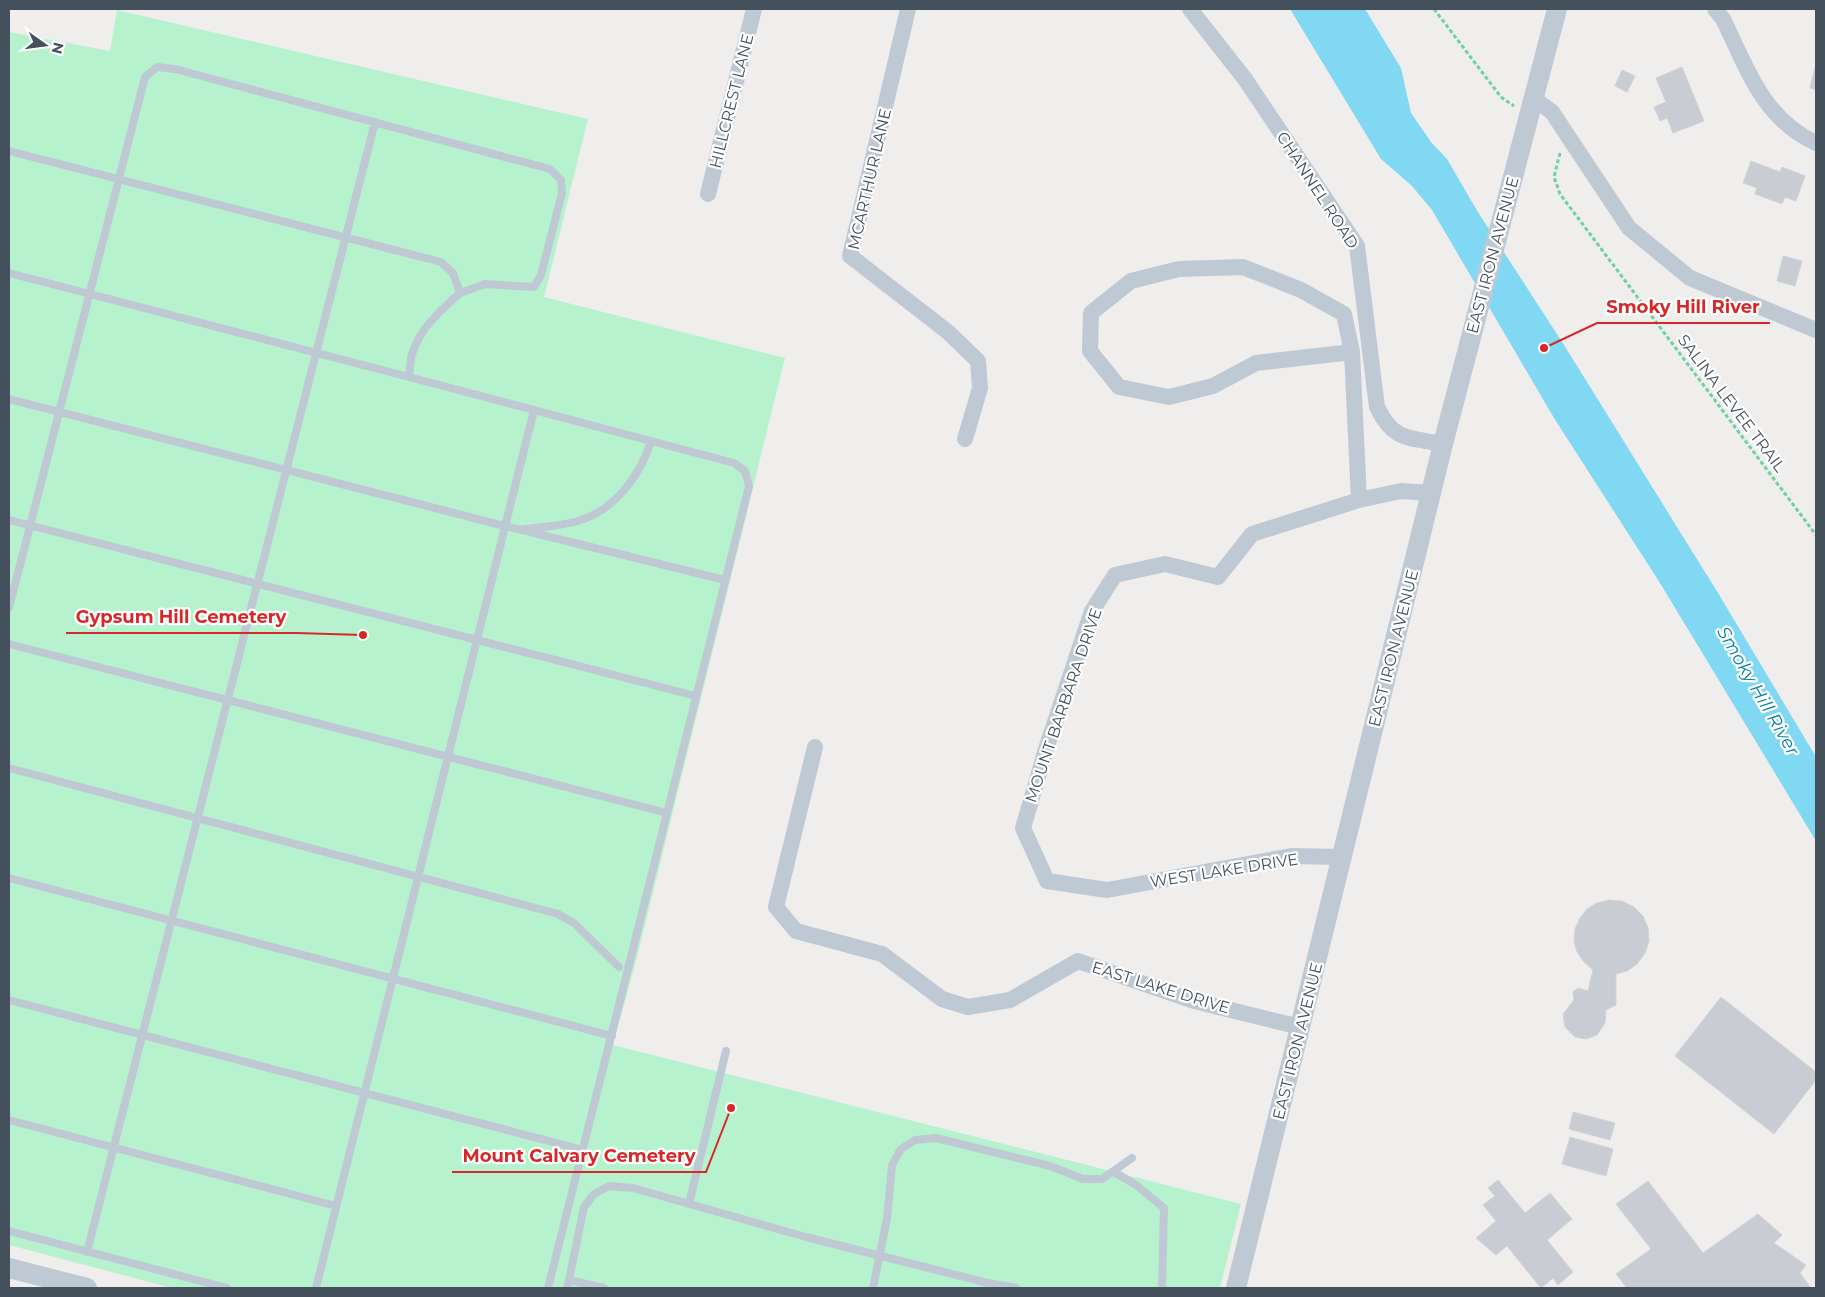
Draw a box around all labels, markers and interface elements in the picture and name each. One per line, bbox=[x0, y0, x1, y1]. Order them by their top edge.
north arrow bbox=[20, 20, 70, 70]
street label: HILLCREST LANE bbox=[706, 32, 757, 170]
text: N bbox=[48, 40, 68, 56]
street label: MCARTHUR LANE bbox=[844, 107, 895, 252]
street label: CHANNEL ROAD bbox=[1273, 128, 1362, 252]
street label: EAST IRON AVENUE bbox=[1462, 175, 1523, 335]
callout: Smoky Hill River bbox=[1597, 290, 1770, 323]
text: Smoky Hill River bbox=[1606, 296, 1760, 318]
street label: SALINA LEVEE TRAIL bbox=[1674, 331, 1790, 476]
street label: EAST IRON AVENUE bbox=[1365, 568, 1422, 729]
callout: Gypsum Hill Cemetery bbox=[66, 600, 296, 633]
street label: MOUNT BARBARA DRIVE bbox=[1021, 605, 1106, 805]
text: Gypsum Hill Cemetery bbox=[76, 606, 287, 628]
water label: Smoky Hill River bbox=[1712, 623, 1804, 760]
street label: WEST LAKE DRIVE bbox=[1149, 849, 1299, 892]
street label: EAST LAKE DRIVE bbox=[1089, 957, 1232, 1018]
street label: EAST IRON AVENUE bbox=[1269, 961, 1326, 1122]
callout: Mount Calvary Cemetery bbox=[452, 1139, 706, 1172]
text: Mount Calvary Cemetery bbox=[462, 1145, 696, 1167]

